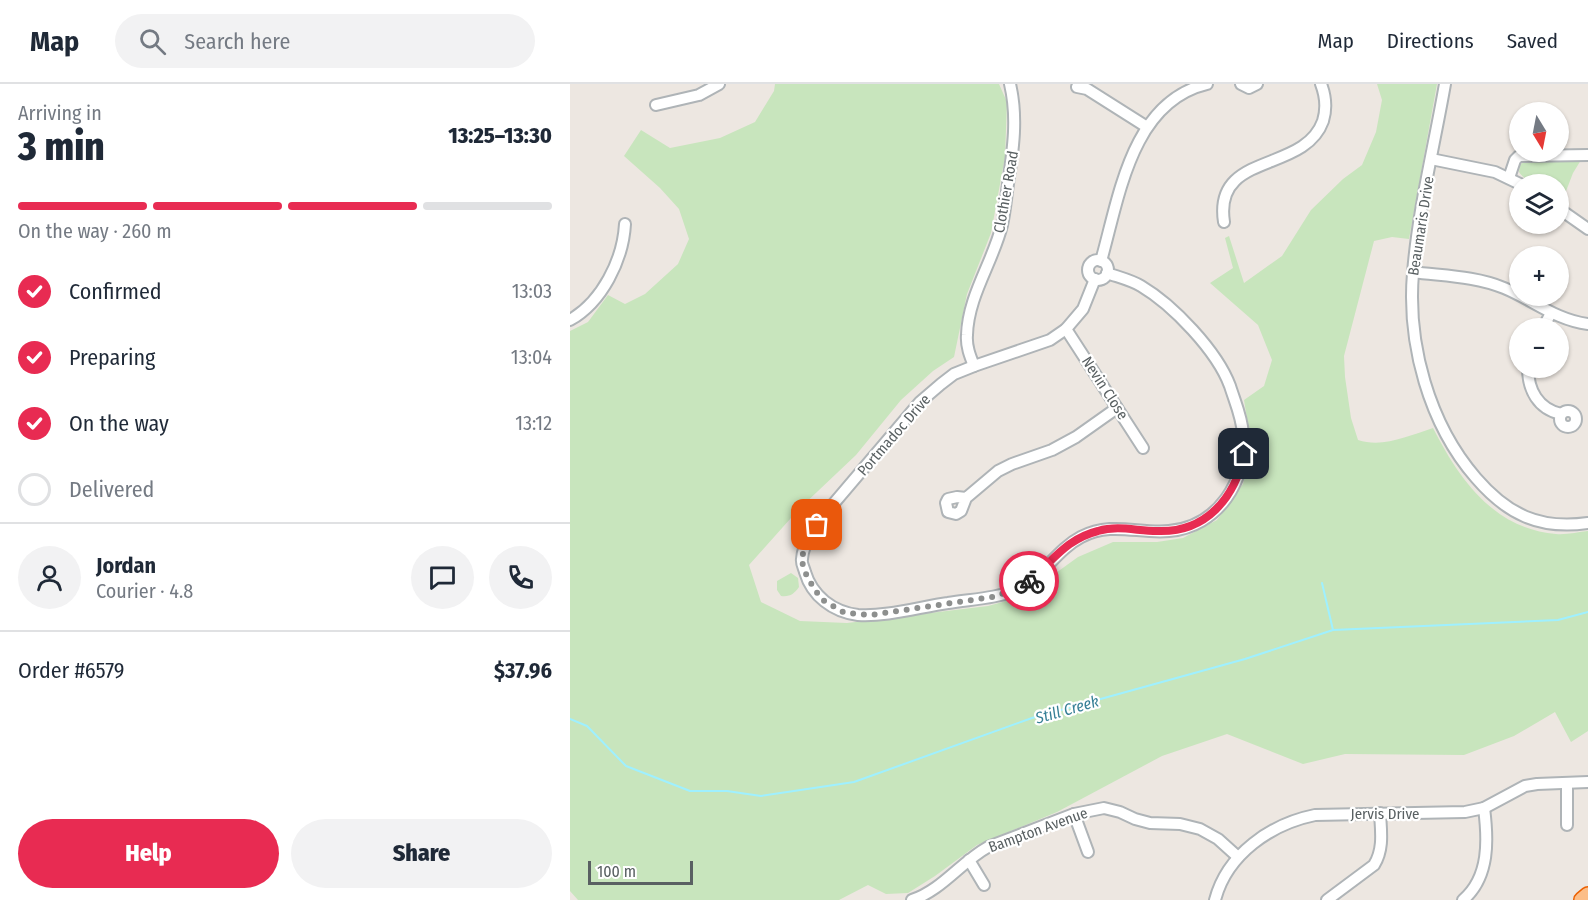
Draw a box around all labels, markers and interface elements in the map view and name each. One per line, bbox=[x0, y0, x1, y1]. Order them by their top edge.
search box bbox=[115, 14, 535, 68]
text: Map bbox=[30, 25, 79, 58]
icon: search bbox=[136, 25, 169, 58]
text: Search here bbox=[184, 28, 290, 55]
text: Map bbox=[1317, 28, 1354, 54]
text: Directions bbox=[1387, 28, 1474, 54]
text: Saved bbox=[1507, 28, 1558, 54]
text: Arriving in bbox=[18, 101, 102, 125]
north arrow bbox=[1509, 102, 1569, 162]
map controls bbox=[1509, 102, 1569, 378]
text: 13:25–13:30 bbox=[448, 122, 552, 149]
text: 3 min bbox=[18, 124, 105, 170]
street label: Clothier Road bbox=[990, 150, 1022, 234]
button: layers bbox=[1509, 174, 1569, 234]
street label: Beaumaris Drive bbox=[1404, 175, 1438, 277]
text: On the way · 260 m bbox=[18, 219, 172, 243]
button: + bbox=[1509, 246, 1569, 306]
icon: check bbox=[18, 275, 51, 308]
text: Confirmed bbox=[69, 278, 162, 305]
text: 13:03 bbox=[512, 279, 552, 303]
button: − bbox=[1509, 318, 1569, 378]
icon: check bbox=[18, 341, 51, 374]
text: Preparing bbox=[69, 344, 155, 371]
text: 13:04 bbox=[511, 345, 552, 369]
street label: Nevin Close bbox=[1078, 353, 1132, 423]
street label: Portmadoc Drive bbox=[854, 391, 934, 479]
icon: check bbox=[18, 407, 51, 440]
text: On the way bbox=[69, 410, 169, 437]
text: 13:12 bbox=[515, 411, 552, 435]
pin bbox=[1218, 428, 1269, 479]
icon: home bbox=[1227, 437, 1260, 470]
text: Delivered bbox=[69, 476, 154, 503]
pin bbox=[791, 499, 842, 550]
icon: bag bbox=[800, 508, 833, 541]
button: person bbox=[18, 546, 81, 609]
button: chat bbox=[411, 546, 474, 609]
button: phone bbox=[489, 546, 552, 609]
courier bbox=[999, 551, 1059, 611]
text: Jordan bbox=[96, 552, 156, 579]
icon: bike bbox=[1013, 565, 1046, 598]
text: Courier · 4.8 bbox=[96, 579, 193, 603]
text: Order #6579 bbox=[18, 657, 124, 684]
text: $37.96 bbox=[494, 657, 552, 684]
water label: Still Creek bbox=[1032, 691, 1101, 728]
street label: Bampton Avenue bbox=[986, 804, 1090, 856]
street label: Jervis Drive bbox=[1351, 805, 1419, 823]
button: Help bbox=[18, 819, 279, 888]
button: Share bbox=[291, 819, 552, 888]
scale bar bbox=[588, 858, 693, 886]
text: 100 m bbox=[597, 862, 636, 881]

